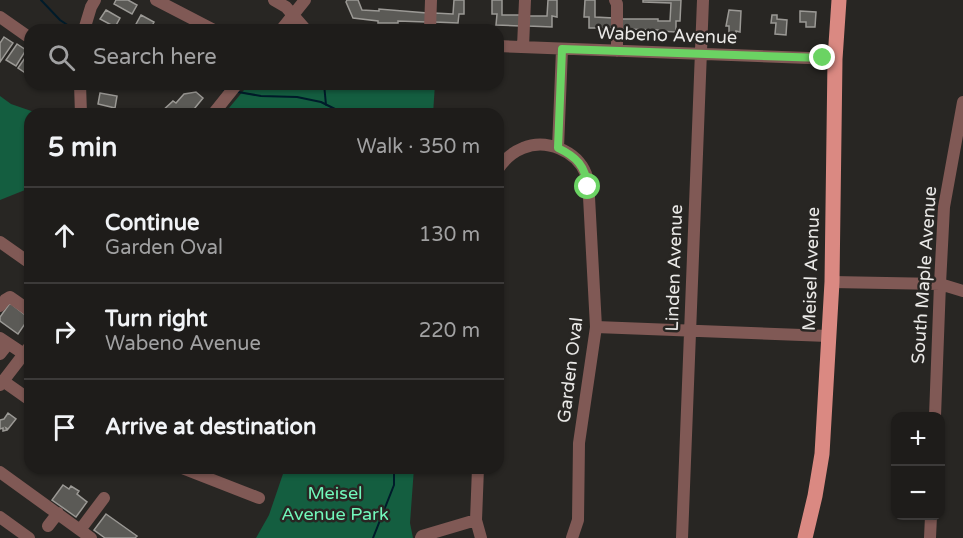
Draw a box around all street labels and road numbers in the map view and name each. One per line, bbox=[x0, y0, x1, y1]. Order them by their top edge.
street label: Wabeno Avenue bbox=[597, 22, 737, 48]
street label: South Maple Avenue bbox=[907, 185, 941, 365]
street label: Linden Avenue bbox=[661, 204, 687, 332]
street label: Meisel Avenue bbox=[798, 207, 824, 331]
street label: Garden Oval bbox=[553, 316, 587, 424]

